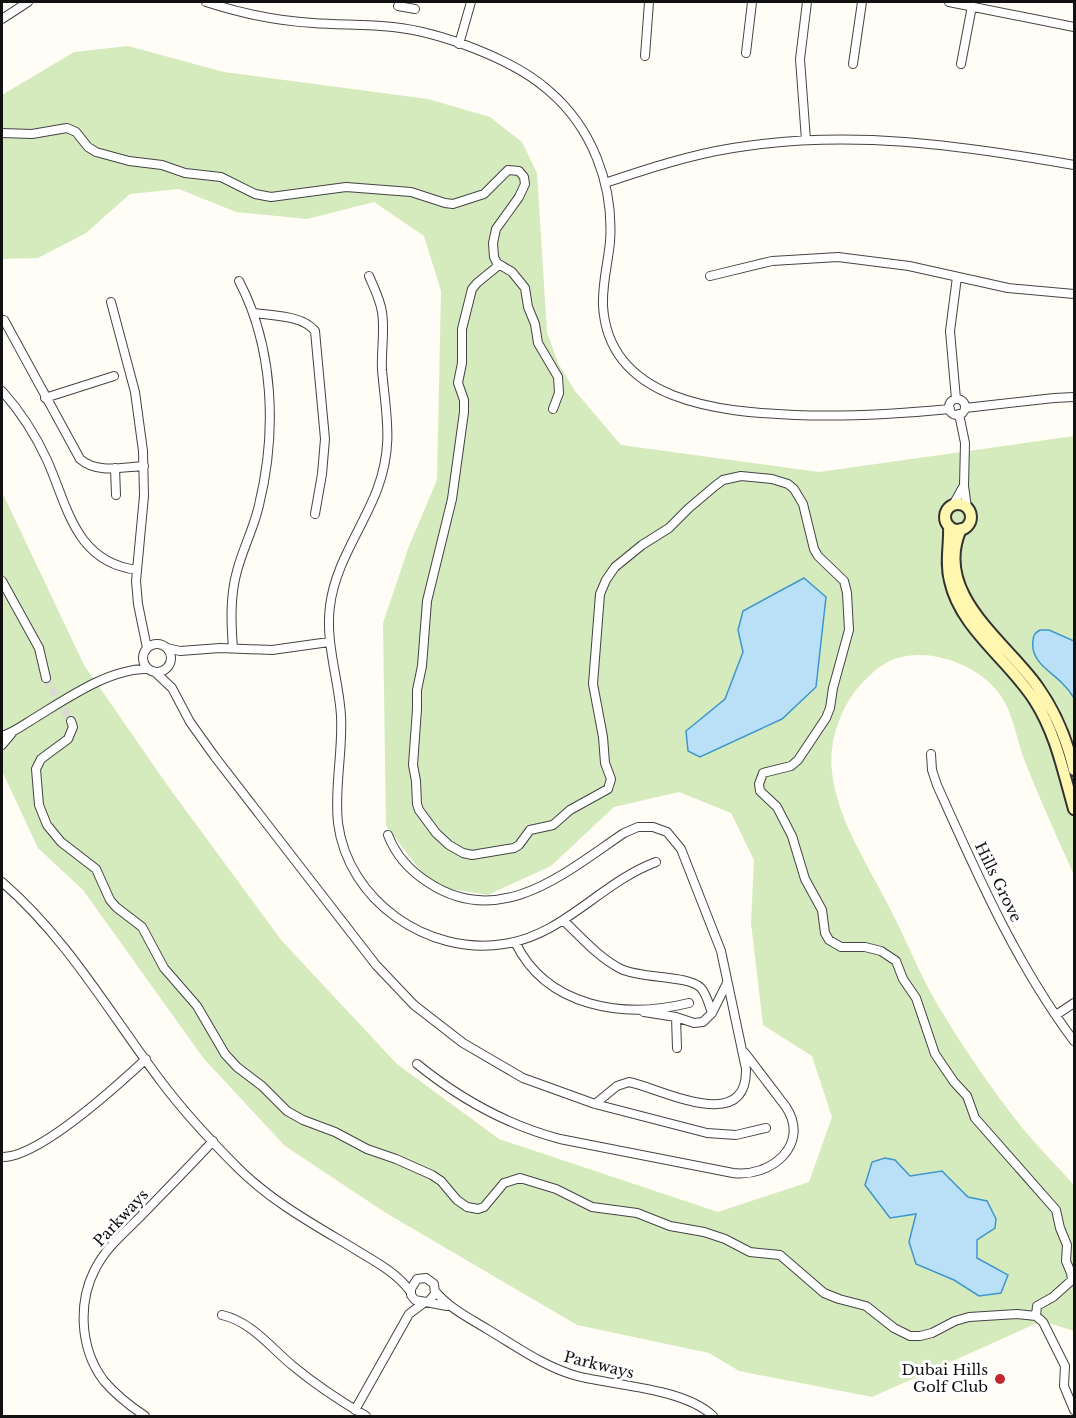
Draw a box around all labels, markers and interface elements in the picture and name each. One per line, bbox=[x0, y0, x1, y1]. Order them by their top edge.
street label: Hills Grove bbox=[971, 839, 1026, 925]
street label: Parkways bbox=[89, 1185, 152, 1250]
street label: Parkways bbox=[562, 1347, 636, 1382]
place label: Dubai Hills Golf Club bbox=[902, 1360, 988, 1396]
marker: Dubai Hills Golf Club bbox=[993, 1372, 1007, 1386]

